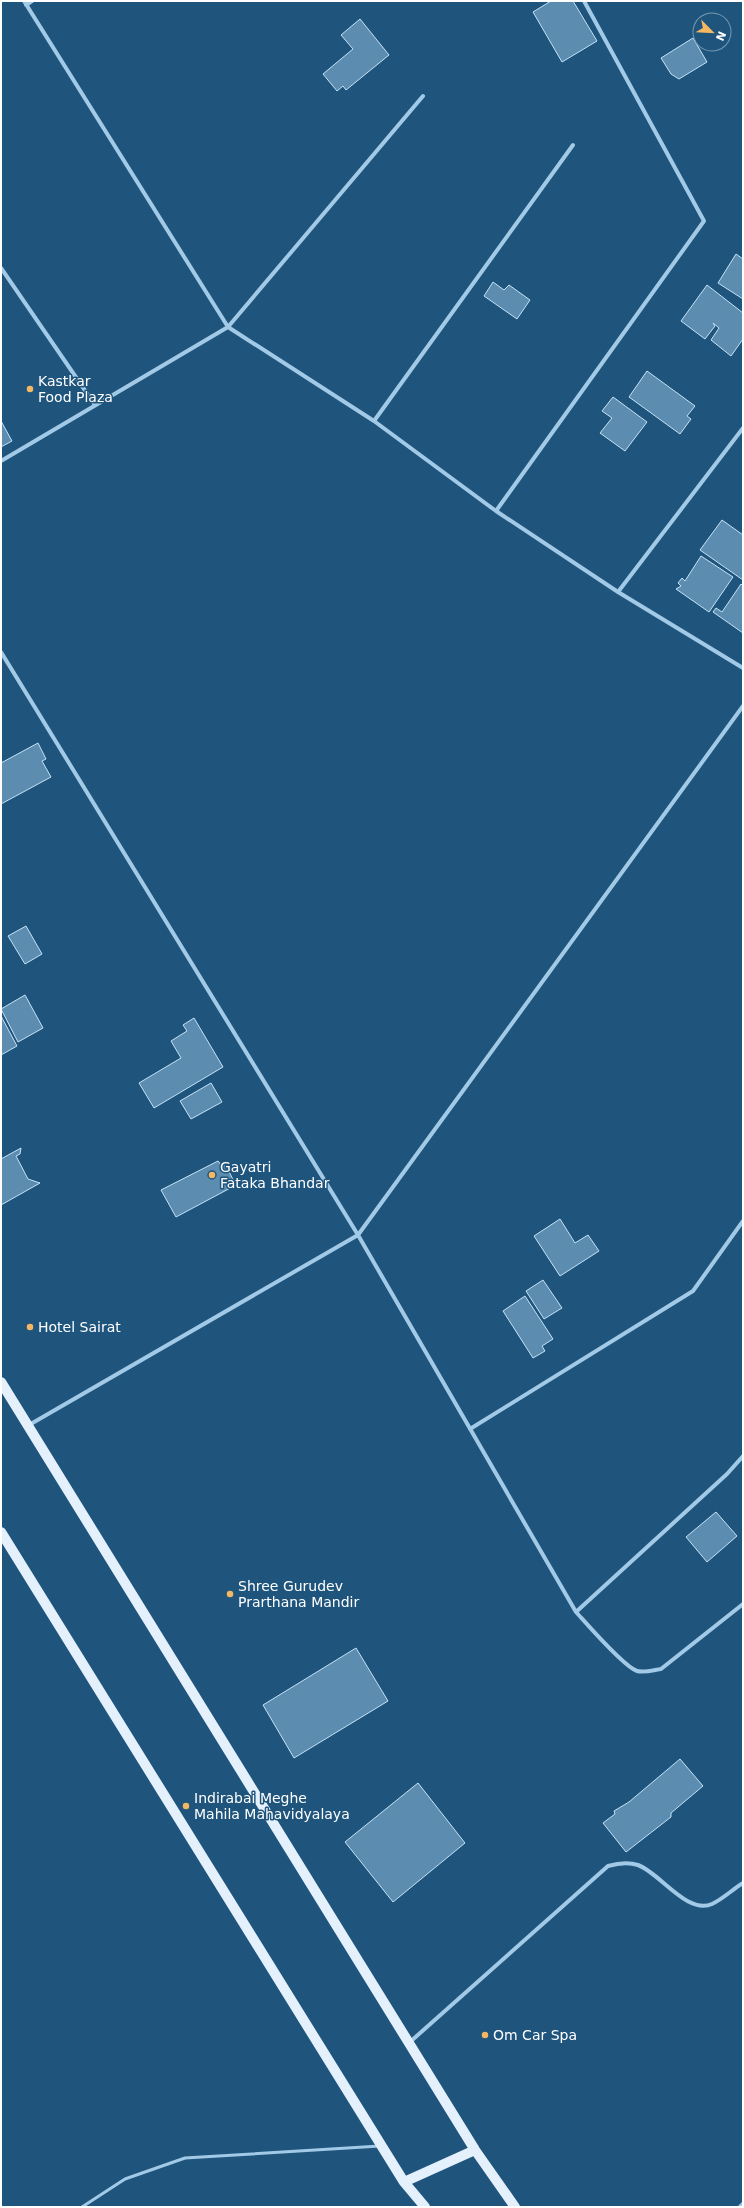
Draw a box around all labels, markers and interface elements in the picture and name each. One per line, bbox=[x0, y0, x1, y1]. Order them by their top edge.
north arrow bbox=[692, 12, 732, 52]
text: N bbox=[713, 29, 728, 43]
place label: Kastkar Food Plaza bbox=[38, 373, 113, 405]
marker: Kastkar Food Plaza bbox=[25, 384, 35, 394]
place label: Gayatri Fataka Bhandar bbox=[220, 1159, 330, 1191]
marker: Gayatri Fataka Bhandar bbox=[207, 1170, 217, 1180]
place label: Hotel Sairat bbox=[38, 1319, 121, 1335]
marker: Hotel Sairat bbox=[25, 1322, 35, 1332]
place label: Shree Gurudev Prarthana Mandir bbox=[238, 1578, 359, 1610]
marker: Shree Gurudev Prarthana Mandir bbox=[225, 1589, 235, 1599]
place label: Indirabai Meghe Mahila Mahavidyalaya bbox=[194, 1790, 350, 1822]
marker: Indirabai Meghe Mahila Mahavidyalaya bbox=[181, 1801, 191, 1811]
place label: Om Car Spa bbox=[493, 2027, 577, 2043]
marker: Om Car Spa bbox=[480, 2030, 490, 2040]

